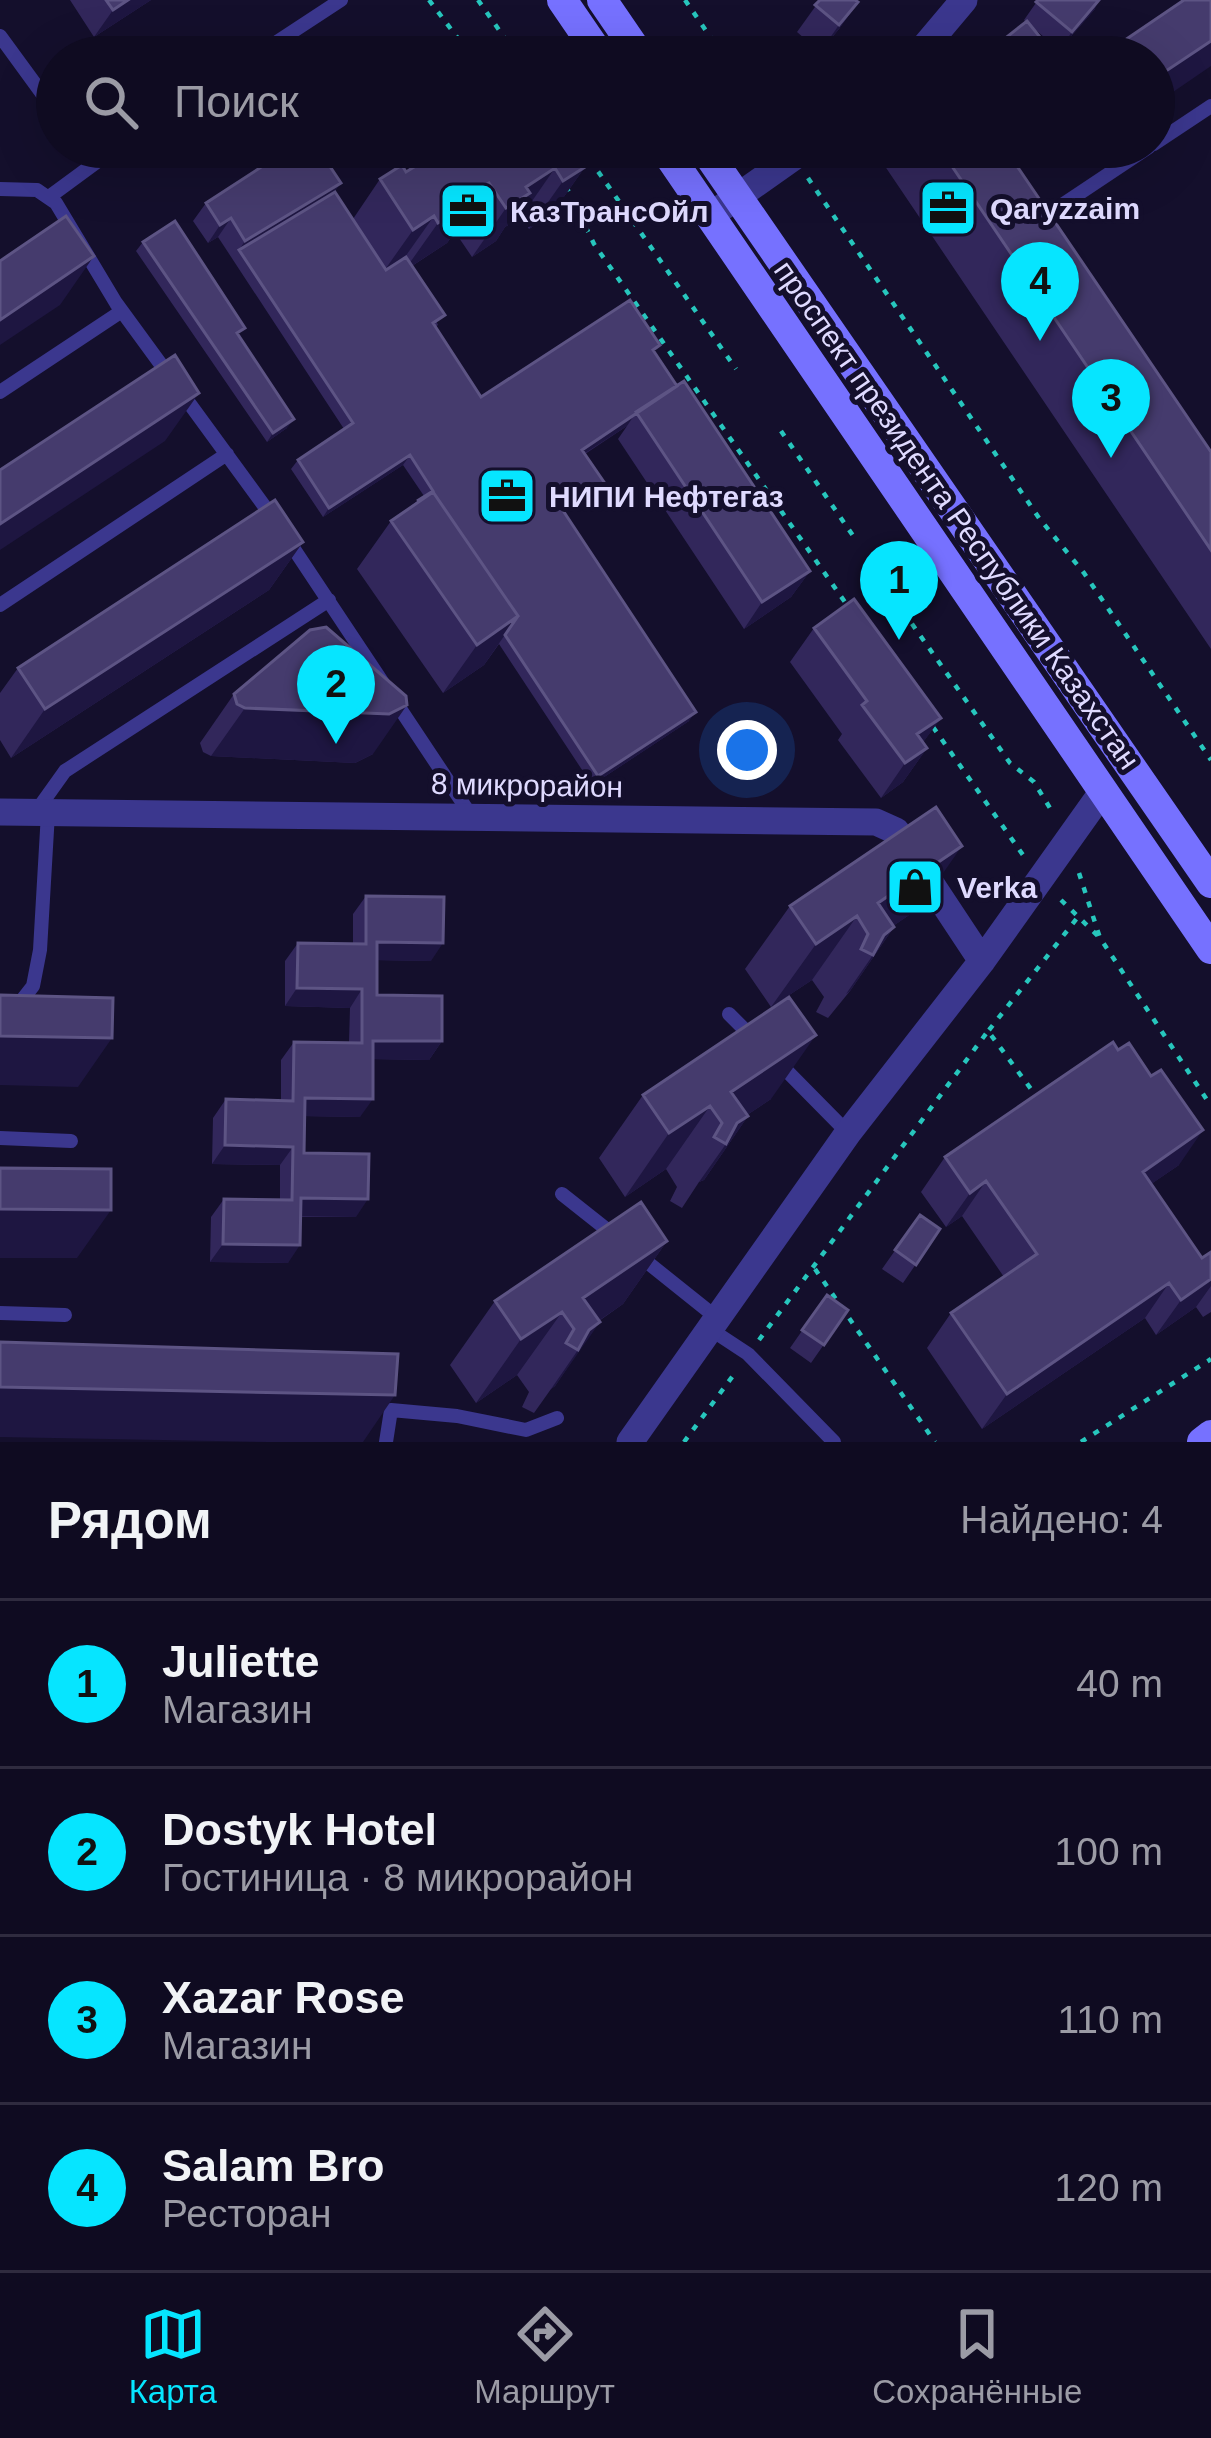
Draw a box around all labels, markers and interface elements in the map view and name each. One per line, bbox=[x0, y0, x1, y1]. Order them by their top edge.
search box bbox=[36, 36, 1175, 168]
icon: search bbox=[78, 69, 144, 135]
text: Поиск bbox=[174, 76, 299, 127]
office icon: Qaryzzaim bbox=[917, 177, 979, 239]
office icon: КазТрансОйл bbox=[437, 180, 499, 242]
place label: Qaryzzaim bbox=[990, 192, 1140, 225]
place label: КазТрансОйл bbox=[510, 195, 708, 228]
pin: 4 bbox=[1001, 242, 1079, 341]
street label: проспект президента Республики Казахстан bbox=[768, 255, 1146, 775]
pin: 3 bbox=[1072, 359, 1150, 458]
office icon: НИПИ Нефтегаз bbox=[476, 465, 538, 527]
place label: НИПИ Нефтегаз bbox=[549, 480, 784, 513]
pin: 1 bbox=[860, 541, 938, 640]
pin: 2 bbox=[297, 645, 375, 744]
your location bbox=[717, 720, 777, 780]
street label: 8 микрорайон bbox=[431, 767, 623, 803]
shop icon: Verka bbox=[884, 856, 946, 918]
place label: Verka bbox=[957, 871, 1037, 904]
text: Рядом bbox=[48, 1492, 212, 1549]
text: Найдено: 4 bbox=[960, 1498, 1163, 1541]
text: Juliette bbox=[162, 1636, 320, 1687]
text: 1 bbox=[76, 1662, 98, 1705]
text: 40 m bbox=[1076, 1662, 1163, 1705]
text: Магазин bbox=[162, 1688, 312, 1731]
text: Dostyk Hotel bbox=[162, 1804, 437, 1855]
text: 2 bbox=[76, 1830, 98, 1873]
text: 100 m bbox=[1055, 1830, 1163, 1873]
text: Гостиница · 8 микрорайон bbox=[162, 1856, 633, 1899]
text: Xazar Rose bbox=[162, 1972, 405, 2023]
text: 3 bbox=[76, 1998, 98, 2041]
text: 110 m bbox=[1058, 1998, 1163, 2041]
text: Магазин bbox=[162, 2024, 312, 2067]
text: Salam Bro bbox=[162, 2140, 385, 2191]
text: 4 bbox=[76, 2166, 98, 2209]
text: 120 m bbox=[1055, 2166, 1163, 2209]
text: Ресторан bbox=[162, 2192, 332, 2235]
tab: Карта bbox=[129, 2301, 217, 2411]
tab: Маршрут bbox=[474, 2301, 615, 2411]
tab: Сохранённые bbox=[872, 2301, 1082, 2411]

